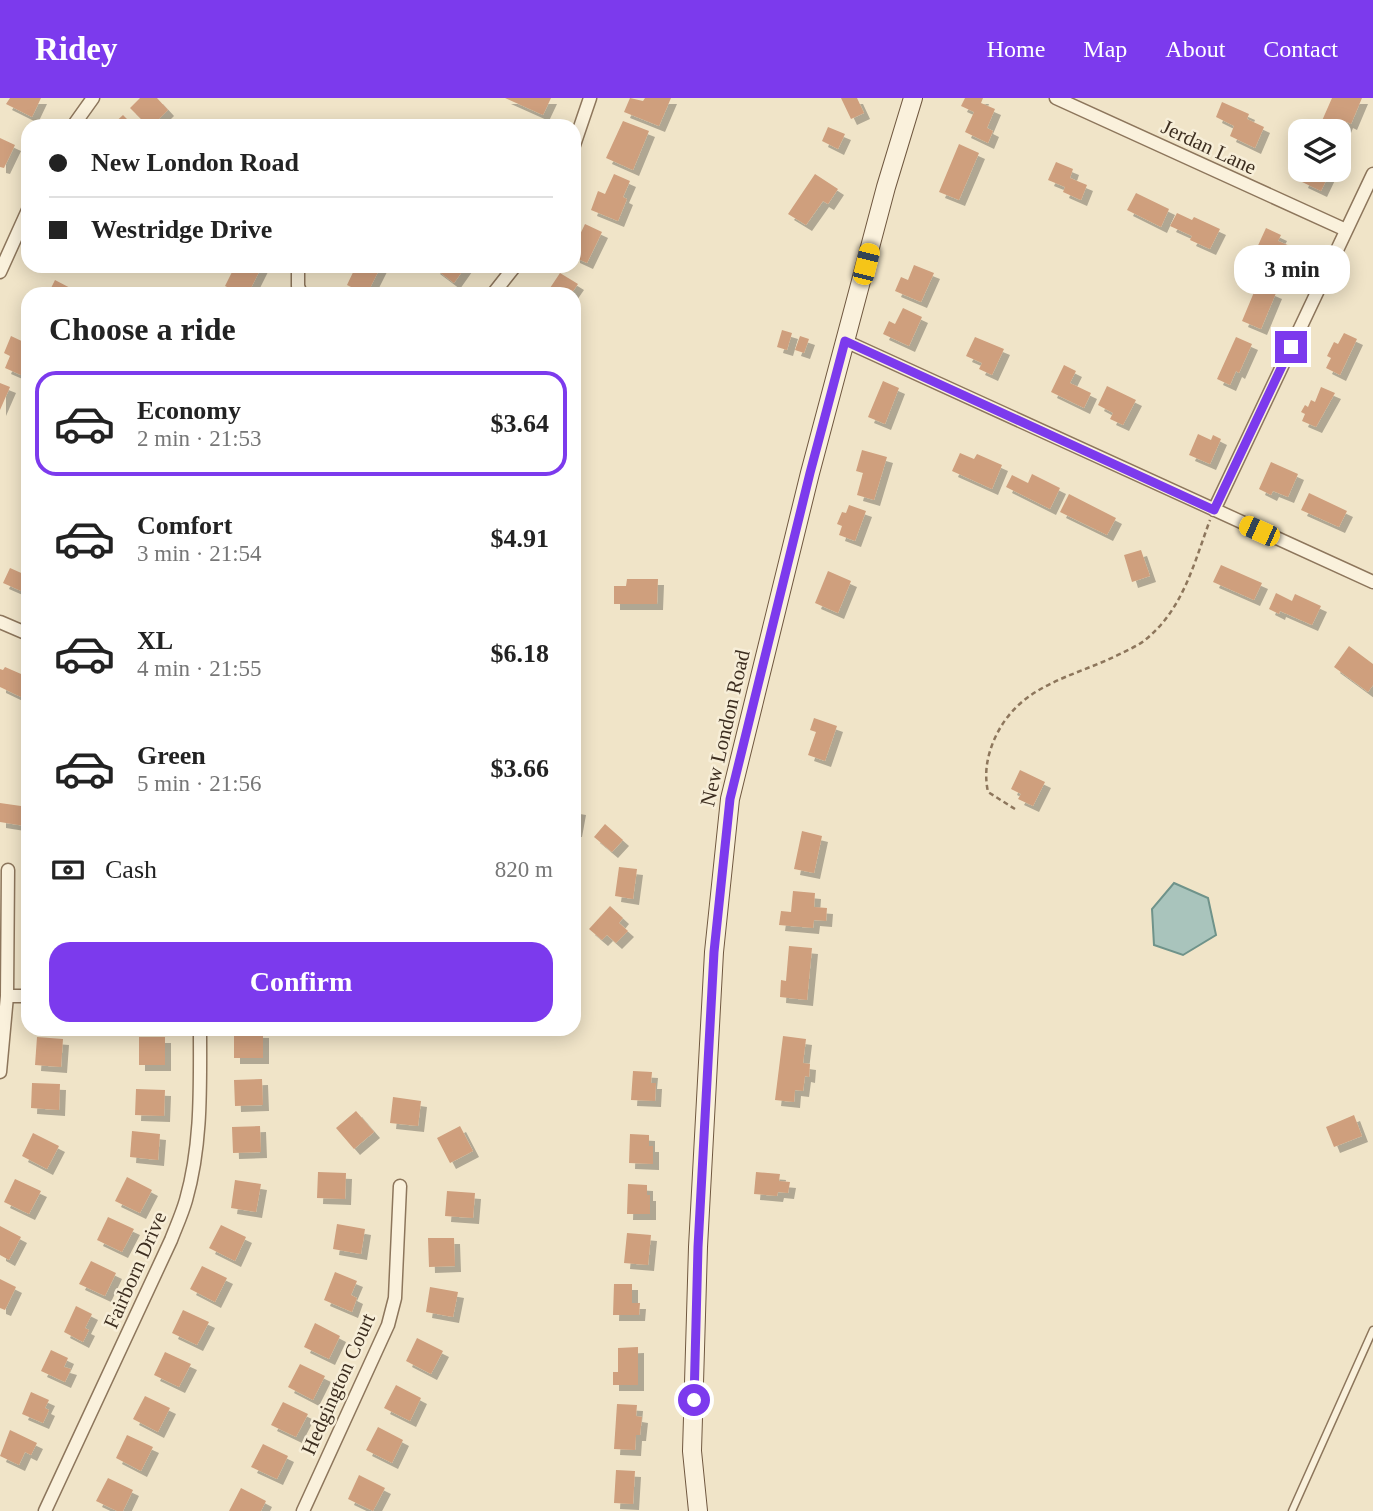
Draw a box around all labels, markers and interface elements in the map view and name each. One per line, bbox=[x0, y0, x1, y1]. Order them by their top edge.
text: Ridey bbox=[35, 31, 118, 67]
text: Home bbox=[987, 36, 1045, 62]
text: Map bbox=[1083, 36, 1127, 62]
text: About bbox=[1165, 36, 1225, 62]
text: Contact bbox=[1263, 36, 1338, 62]
street label: Jerdan Lane bbox=[1158, 115, 1260, 179]
map controls bbox=[1288, 119, 1351, 182]
button: layers bbox=[1288, 119, 1351, 182]
text: New London Road bbox=[91, 148, 299, 177]
text: Westridge Drive bbox=[91, 215, 272, 244]
car bbox=[851, 241, 882, 287]
callout: 3 min bbox=[1233, 246, 1349, 294]
text: 3 min bbox=[1264, 257, 1320, 282]
text: Choose a ride bbox=[49, 311, 236, 347]
route end bbox=[1275, 331, 1307, 363]
icon: car bbox=[53, 392, 116, 455]
text: Economy bbox=[137, 396, 241, 425]
text: $3.64 bbox=[491, 409, 549, 438]
text: 2 min · 21:53 bbox=[137, 426, 262, 451]
icon: car bbox=[53, 507, 116, 570]
text: Comfort bbox=[137, 511, 232, 540]
car bbox=[1236, 513, 1283, 549]
text: $4.91 bbox=[491, 524, 549, 553]
text: 3 min · 21:54 bbox=[137, 541, 262, 566]
icon: car bbox=[53, 622, 116, 685]
text: XL bbox=[137, 626, 173, 655]
text: $6.18 bbox=[491, 639, 549, 668]
street label: New London Road bbox=[695, 647, 755, 809]
text: 4 min · 21:55 bbox=[137, 656, 262, 681]
icon: car bbox=[53, 737, 116, 800]
text: Green bbox=[137, 741, 206, 770]
text: $3.66 bbox=[491, 754, 549, 783]
text: 5 min · 21:56 bbox=[137, 771, 262, 796]
icon: cash bbox=[49, 851, 87, 889]
text: Cash bbox=[105, 855, 157, 884]
text: 820 m bbox=[495, 857, 553, 882]
button: Confirm bbox=[49, 942, 553, 1022]
street label: Fairborn Drive bbox=[99, 1208, 171, 1332]
street label: Hedgington Court bbox=[296, 1309, 380, 1458]
route start bbox=[678, 1384, 710, 1416]

